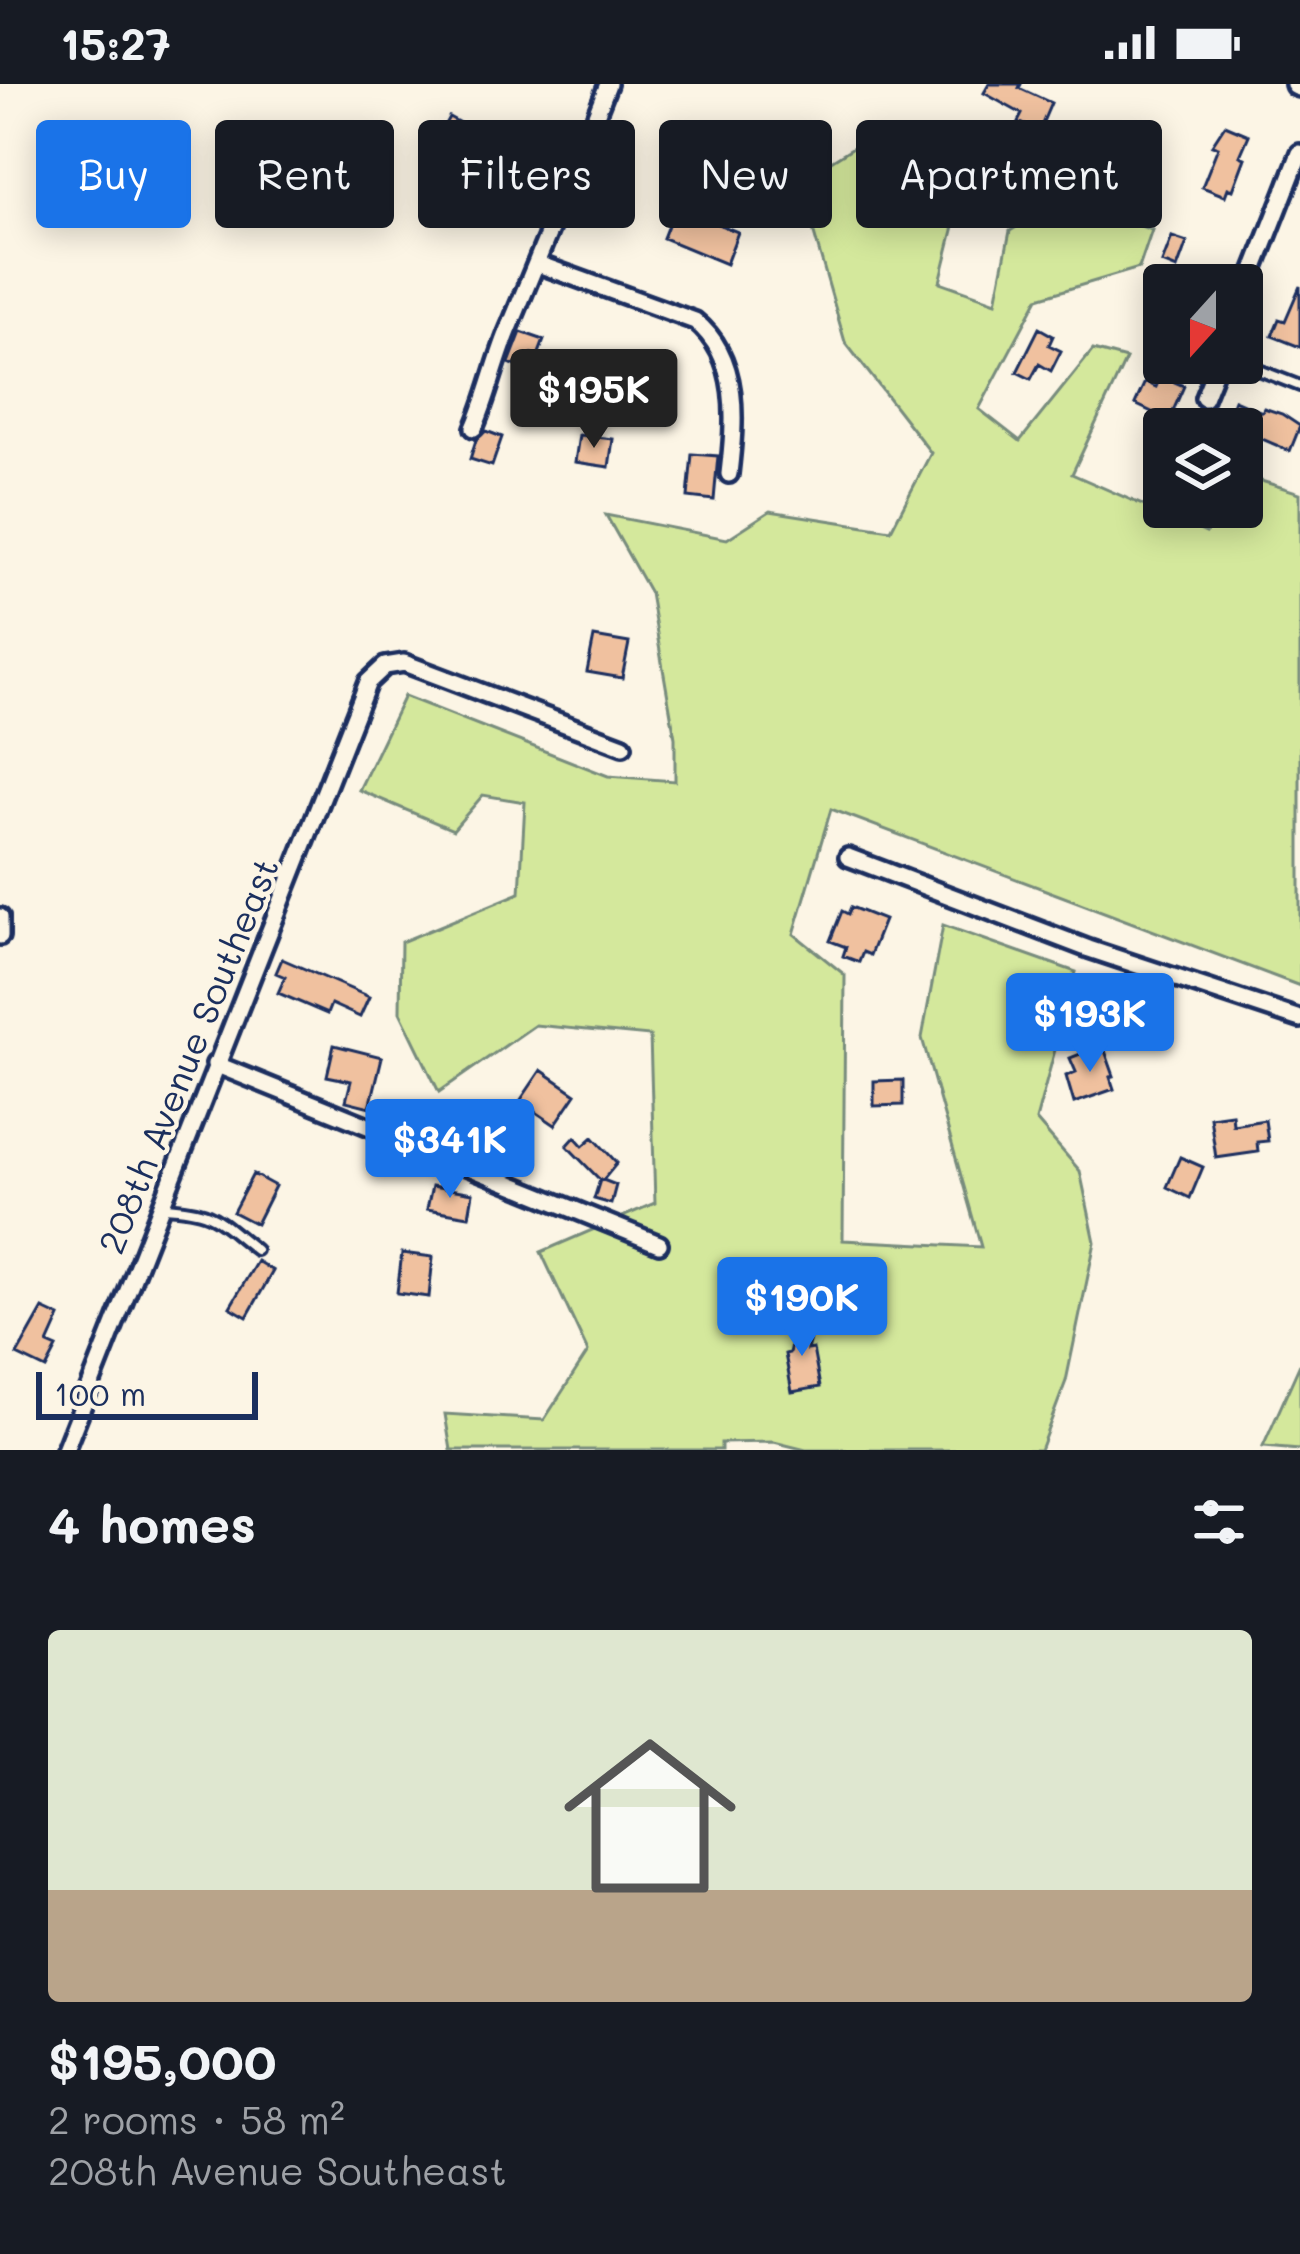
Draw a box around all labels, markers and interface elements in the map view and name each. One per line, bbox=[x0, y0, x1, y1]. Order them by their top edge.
text: 15:27 bbox=[60, 13, 171, 71]
chip: Buy bbox=[36, 120, 191, 228]
chip: Rent bbox=[215, 120, 394, 228]
chip: Filters bbox=[418, 120, 635, 228]
chip: New bbox=[659, 120, 832, 228]
chip: Apartment bbox=[856, 120, 1162, 228]
north arrow bbox=[1143, 264, 1263, 384]
map controls bbox=[1143, 264, 1263, 528]
pin: $195K bbox=[510, 349, 678, 451]
text: $195K bbox=[537, 362, 651, 413]
button: layers bbox=[1143, 408, 1263, 528]
street label: 208th Avenue Southeast bbox=[86, 850, 288, 1260]
pin: $193K bbox=[1006, 973, 1174, 1075]
text: $193K bbox=[1033, 986, 1147, 1037]
pin: $341K bbox=[366, 1099, 534, 1201]
text: $341K bbox=[392, 1112, 508, 1163]
pin: $190K bbox=[718, 1257, 886, 1359]
text: $190K bbox=[744, 1270, 860, 1321]
scale bar bbox=[36, 1366, 258, 1419]
text: 100 m bbox=[54, 1371, 146, 1414]
text: 4 homes bbox=[48, 1489, 256, 1556]
icon: filters bbox=[1186, 1489, 1252, 1555]
icon: home bbox=[542, 1708, 758, 1924]
text: $195,000 bbox=[48, 2026, 277, 2093]
text: 2 rooms · 58 m² bbox=[48, 2093, 345, 2144]
text: 208th Avenue Southeast bbox=[48, 2144, 507, 2195]

